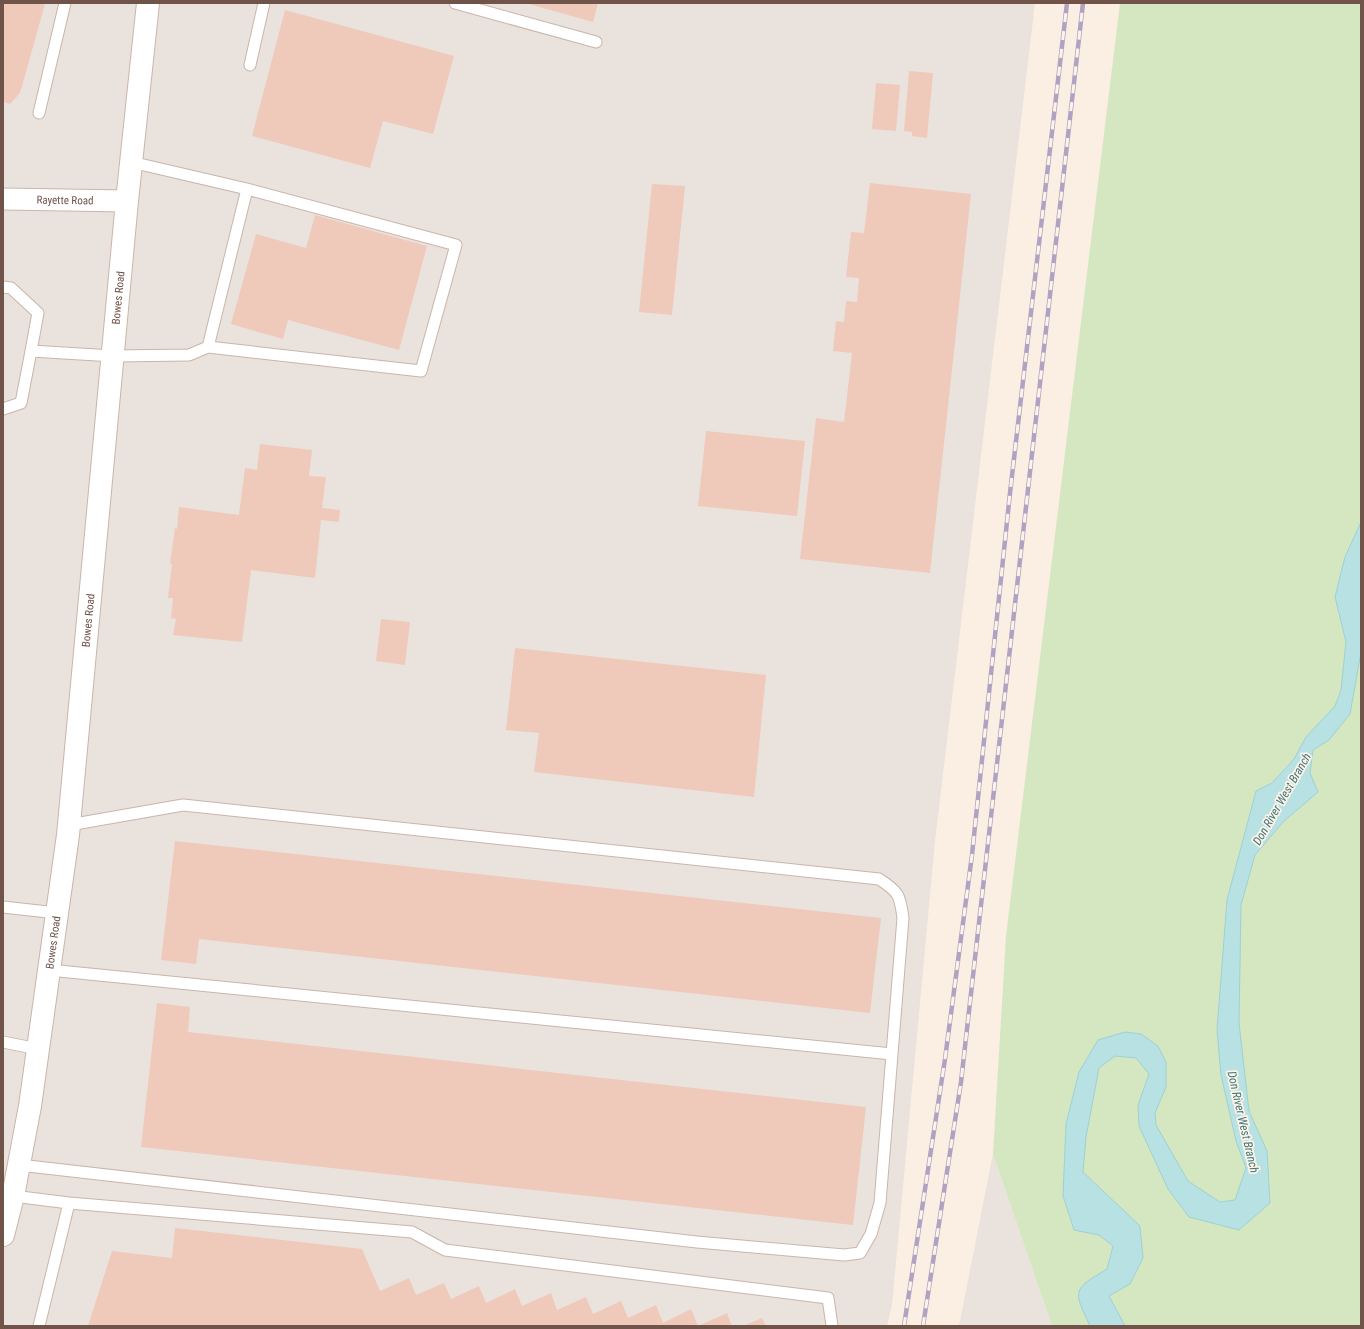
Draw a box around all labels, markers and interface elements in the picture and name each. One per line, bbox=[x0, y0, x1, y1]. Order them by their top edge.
street label: Rayette Road bbox=[36, 193, 94, 207]
street label: Bowes Road bbox=[109, 271, 127, 325]
street label: Bowes Road bbox=[79, 593, 97, 648]
water label: Don River West Branch bbox=[1250, 750, 1314, 847]
street label: Bowes Road bbox=[43, 915, 63, 970]
water label: Don River West Branch bbox=[1224, 1070, 1262, 1175]

